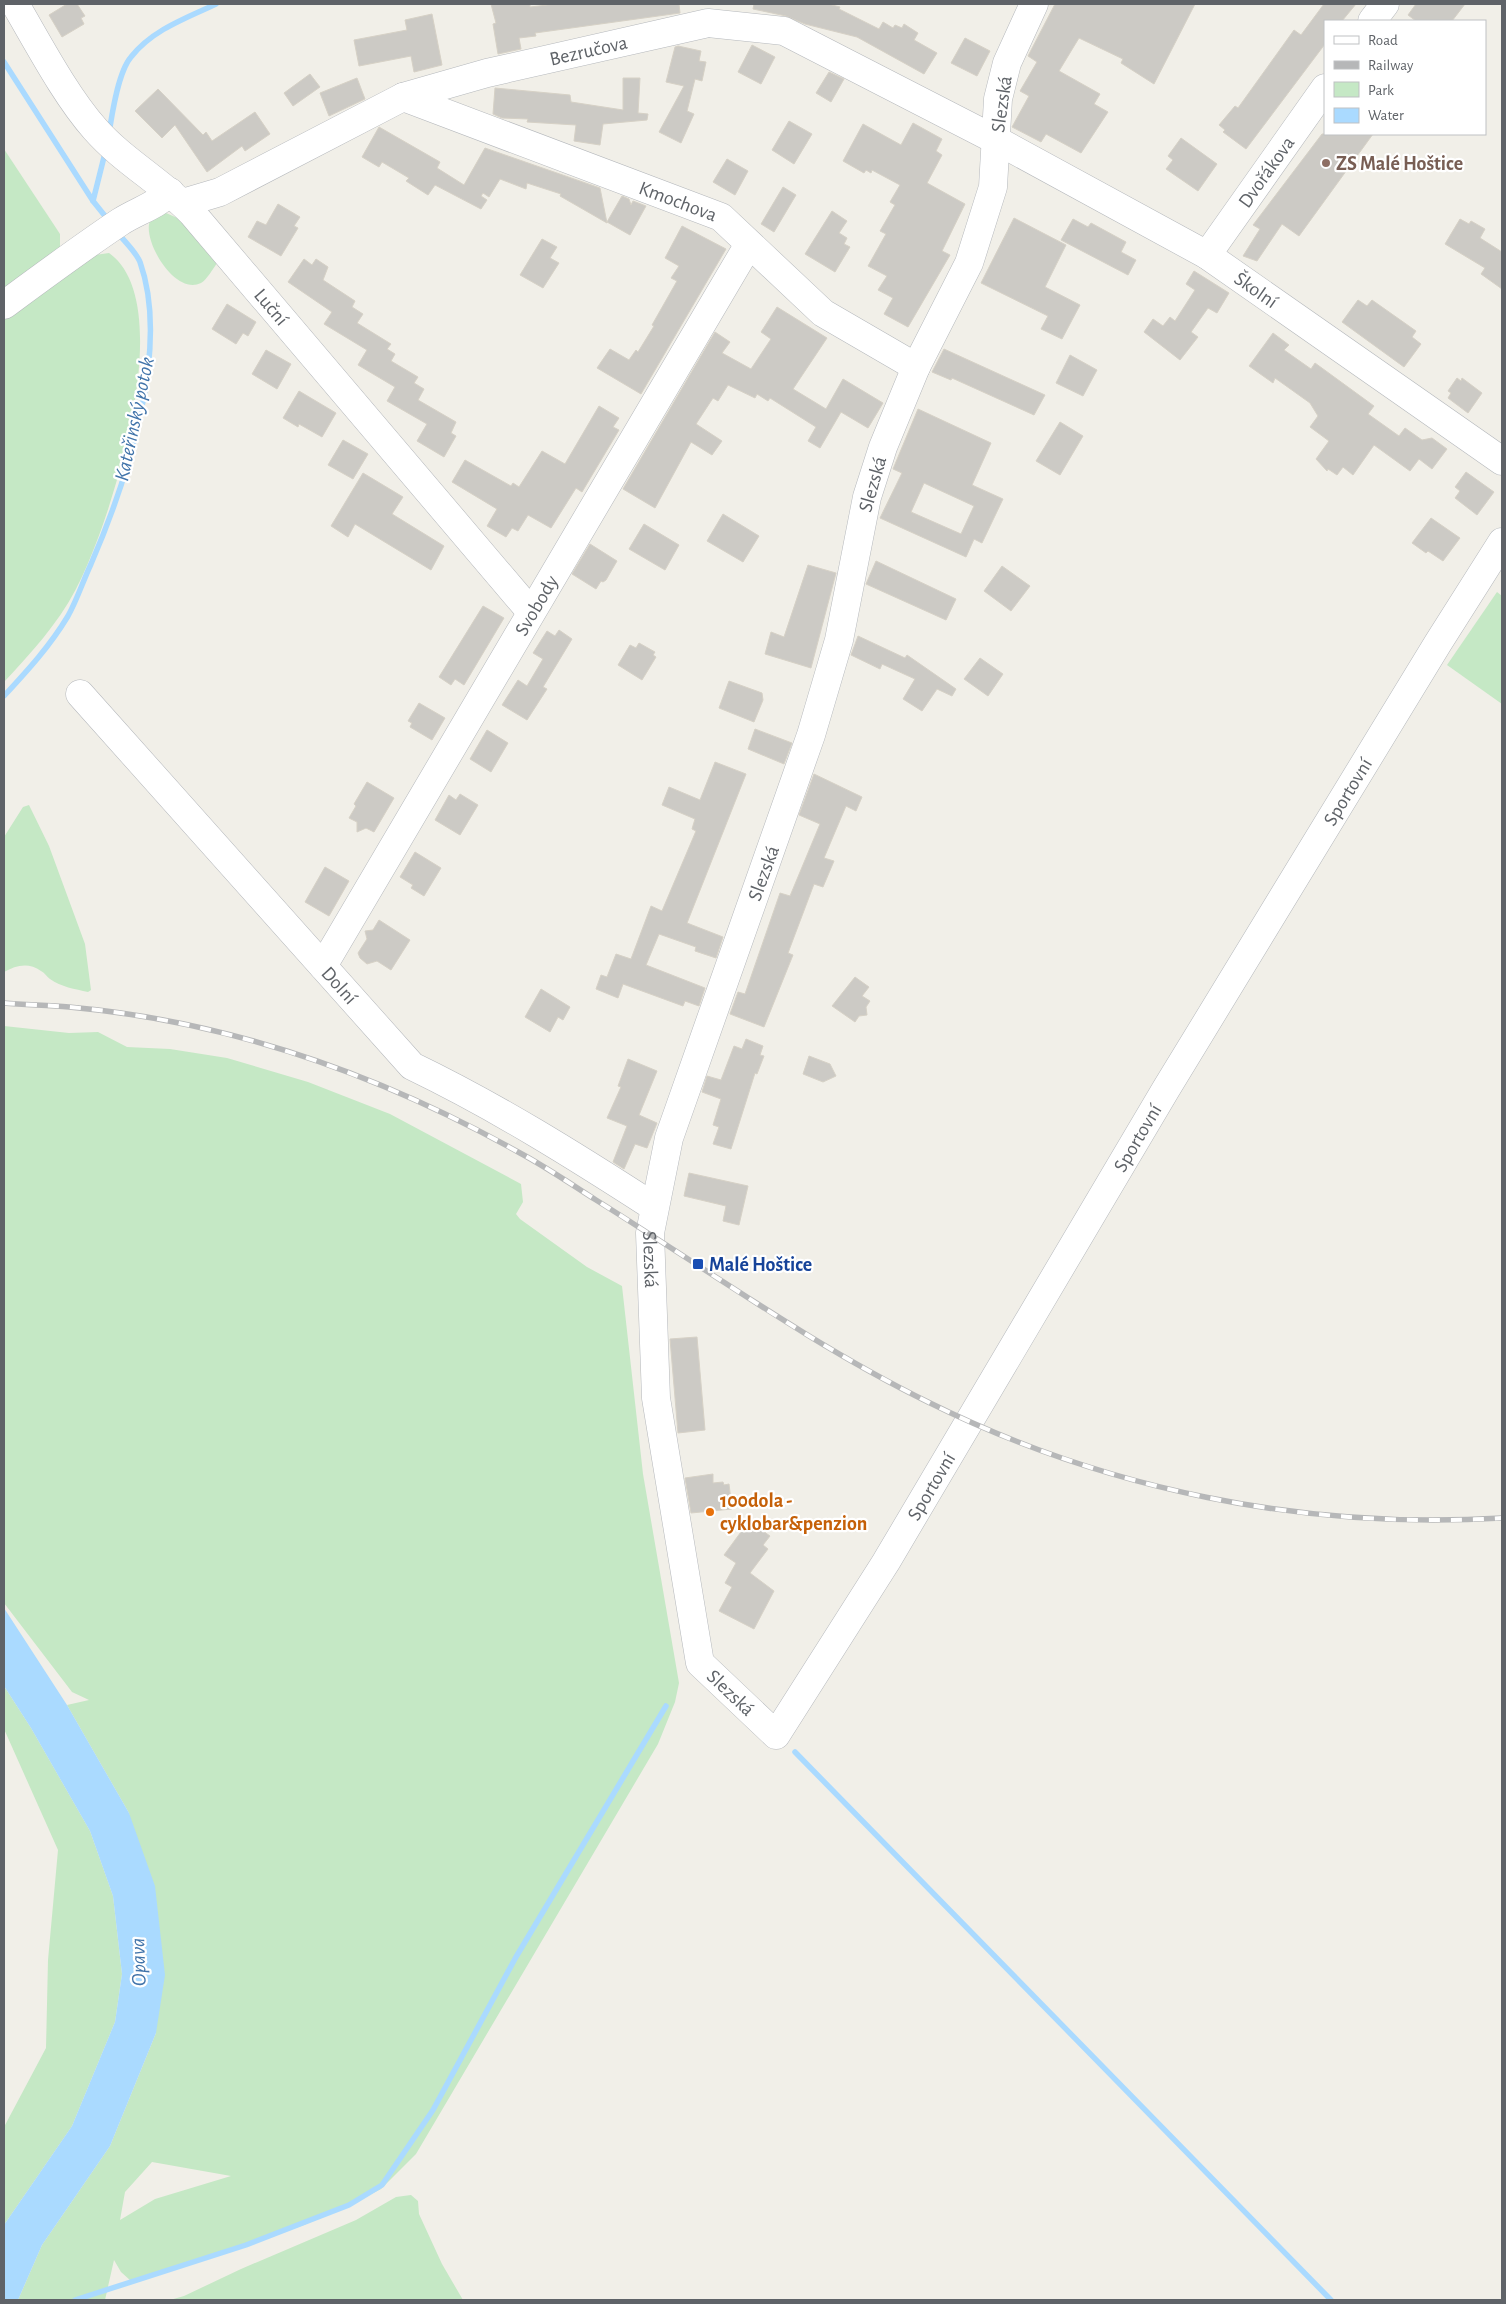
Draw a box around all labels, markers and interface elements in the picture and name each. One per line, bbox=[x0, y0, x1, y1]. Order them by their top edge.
legend bbox=[1324, 20, 1486, 135]
street label: Bezručova bbox=[548, 33, 629, 70]
text: Road bbox=[1368, 33, 1398, 48]
text: Railway bbox=[1368, 58, 1414, 73]
street label: Slezská bbox=[988, 75, 1016, 134]
text: Park bbox=[1368, 83, 1394, 98]
text: Water bbox=[1368, 108, 1404, 123]
street label: Dvořákova bbox=[1235, 133, 1299, 212]
place label: ZS Malé Hoštice bbox=[1336, 154, 1463, 174]
marker: ZS Malé Hoštice bbox=[1320, 157, 1332, 169]
street label: Kmochova bbox=[636, 178, 719, 225]
street label: Školní bbox=[1230, 267, 1281, 312]
street label: Luční bbox=[250, 285, 292, 330]
water label: Kateřinský potok bbox=[111, 355, 159, 483]
street label: Slezská bbox=[855, 454, 890, 514]
street label: Svobody bbox=[511, 572, 562, 639]
street label: Sportovní bbox=[1320, 755, 1376, 829]
street label: Slezská bbox=[745, 843, 783, 904]
street label: Dolní bbox=[317, 963, 361, 1008]
street label: Sportovní bbox=[1110, 1101, 1166, 1176]
street label: Slezská bbox=[639, 1231, 661, 1288]
place label: Malé Hoštice bbox=[709, 1255, 812, 1275]
marker: Malé Hoštice bbox=[691, 1257, 705, 1271]
street label: Sportovní bbox=[904, 1449, 960, 1524]
place label: 100dola - cyklobar&penzion bbox=[720, 1491, 867, 1534]
marker: 100dola - cyklobar&penzion bbox=[704, 1506, 716, 1518]
street label: Slezská bbox=[703, 1666, 758, 1720]
water label: Opava bbox=[127, 1937, 151, 1986]

